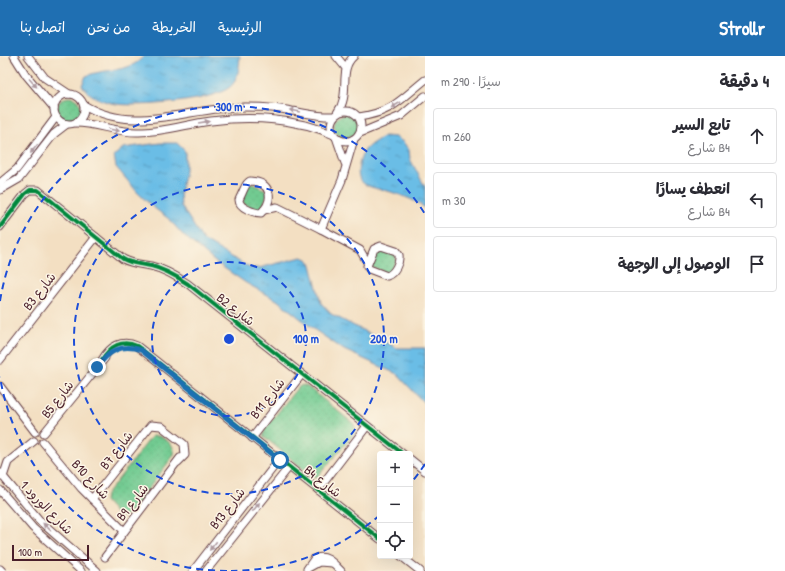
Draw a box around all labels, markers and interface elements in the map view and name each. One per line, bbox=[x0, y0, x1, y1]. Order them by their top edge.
text: Strollr bbox=[719, 15, 765, 41]
text: اتصل بنا bbox=[20, 17, 65, 36]
text: من نحن bbox=[87, 17, 130, 36]
text: الخريطة bbox=[152, 17, 196, 36]
text: الرئيسية bbox=[218, 17, 262, 36]
text: 4 دقيقة bbox=[719, 69, 769, 92]
text: سيرًا · 290 m bbox=[441, 72, 501, 90]
one-way arrow bbox=[28, 78, 37, 88]
text: 300 m bbox=[215, 98, 243, 115]
one-way arrow bbox=[391, 101, 401, 109]
one-way arrow bbox=[289, 108, 302, 114]
text: تابع السير bbox=[673, 114, 730, 135]
one-way arrow bbox=[197, 119, 210, 125]
icon: ahead bbox=[746, 125, 768, 147]
one-way arrow bbox=[108, 127, 120, 133]
text: 260 m bbox=[442, 127, 471, 145]
text: B4 شارع bbox=[687, 138, 730, 156]
one-way arrow bbox=[29, 143, 38, 154]
text: انعطف يسارًا bbox=[656, 178, 730, 199]
icon: left bbox=[746, 189, 768, 211]
text: 30 m bbox=[442, 191, 466, 209]
text: B4 شارع bbox=[687, 202, 730, 220]
text: الوصول إلى الوجهة bbox=[618, 253, 730, 274]
icon: arrive bbox=[746, 253, 768, 275]
street label: B3 شارع bbox=[19, 268, 60, 314]
street label: B2 شارع bbox=[213, 288, 259, 330]
text: 100 m bbox=[293, 330, 319, 347]
text: 200 m bbox=[370, 330, 398, 347]
centre of rings bbox=[222, 332, 236, 346]
route end bbox=[88, 358, 106, 376]
street label: B11 شارع bbox=[245, 374, 289, 423]
street label: B5 شارع bbox=[37, 376, 78, 422]
street label: B7 شارع bbox=[95, 427, 137, 474]
route start bbox=[271, 451, 289, 469]
map controls bbox=[377, 451, 413, 559]
button: + bbox=[377, 451, 413, 487]
street label: B10 شارع bbox=[67, 455, 114, 503]
street label: B4 شارع bbox=[300, 461, 345, 502]
street label: شارع الورود 1 bbox=[16, 476, 77, 539]
street label: B9 شارع bbox=[112, 480, 153, 525]
street label: B13 شارع bbox=[205, 483, 250, 533]
button: − bbox=[377, 487, 413, 523]
one-way arrow bbox=[252, 502, 260, 513]
one-way arrow bbox=[42, 522, 52, 532]
button: locate bbox=[377, 523, 413, 559]
one-way arrow bbox=[208, 540, 217, 551]
scale bar bbox=[12, 543, 89, 562]
text: 100 m bbox=[18, 545, 42, 559]

